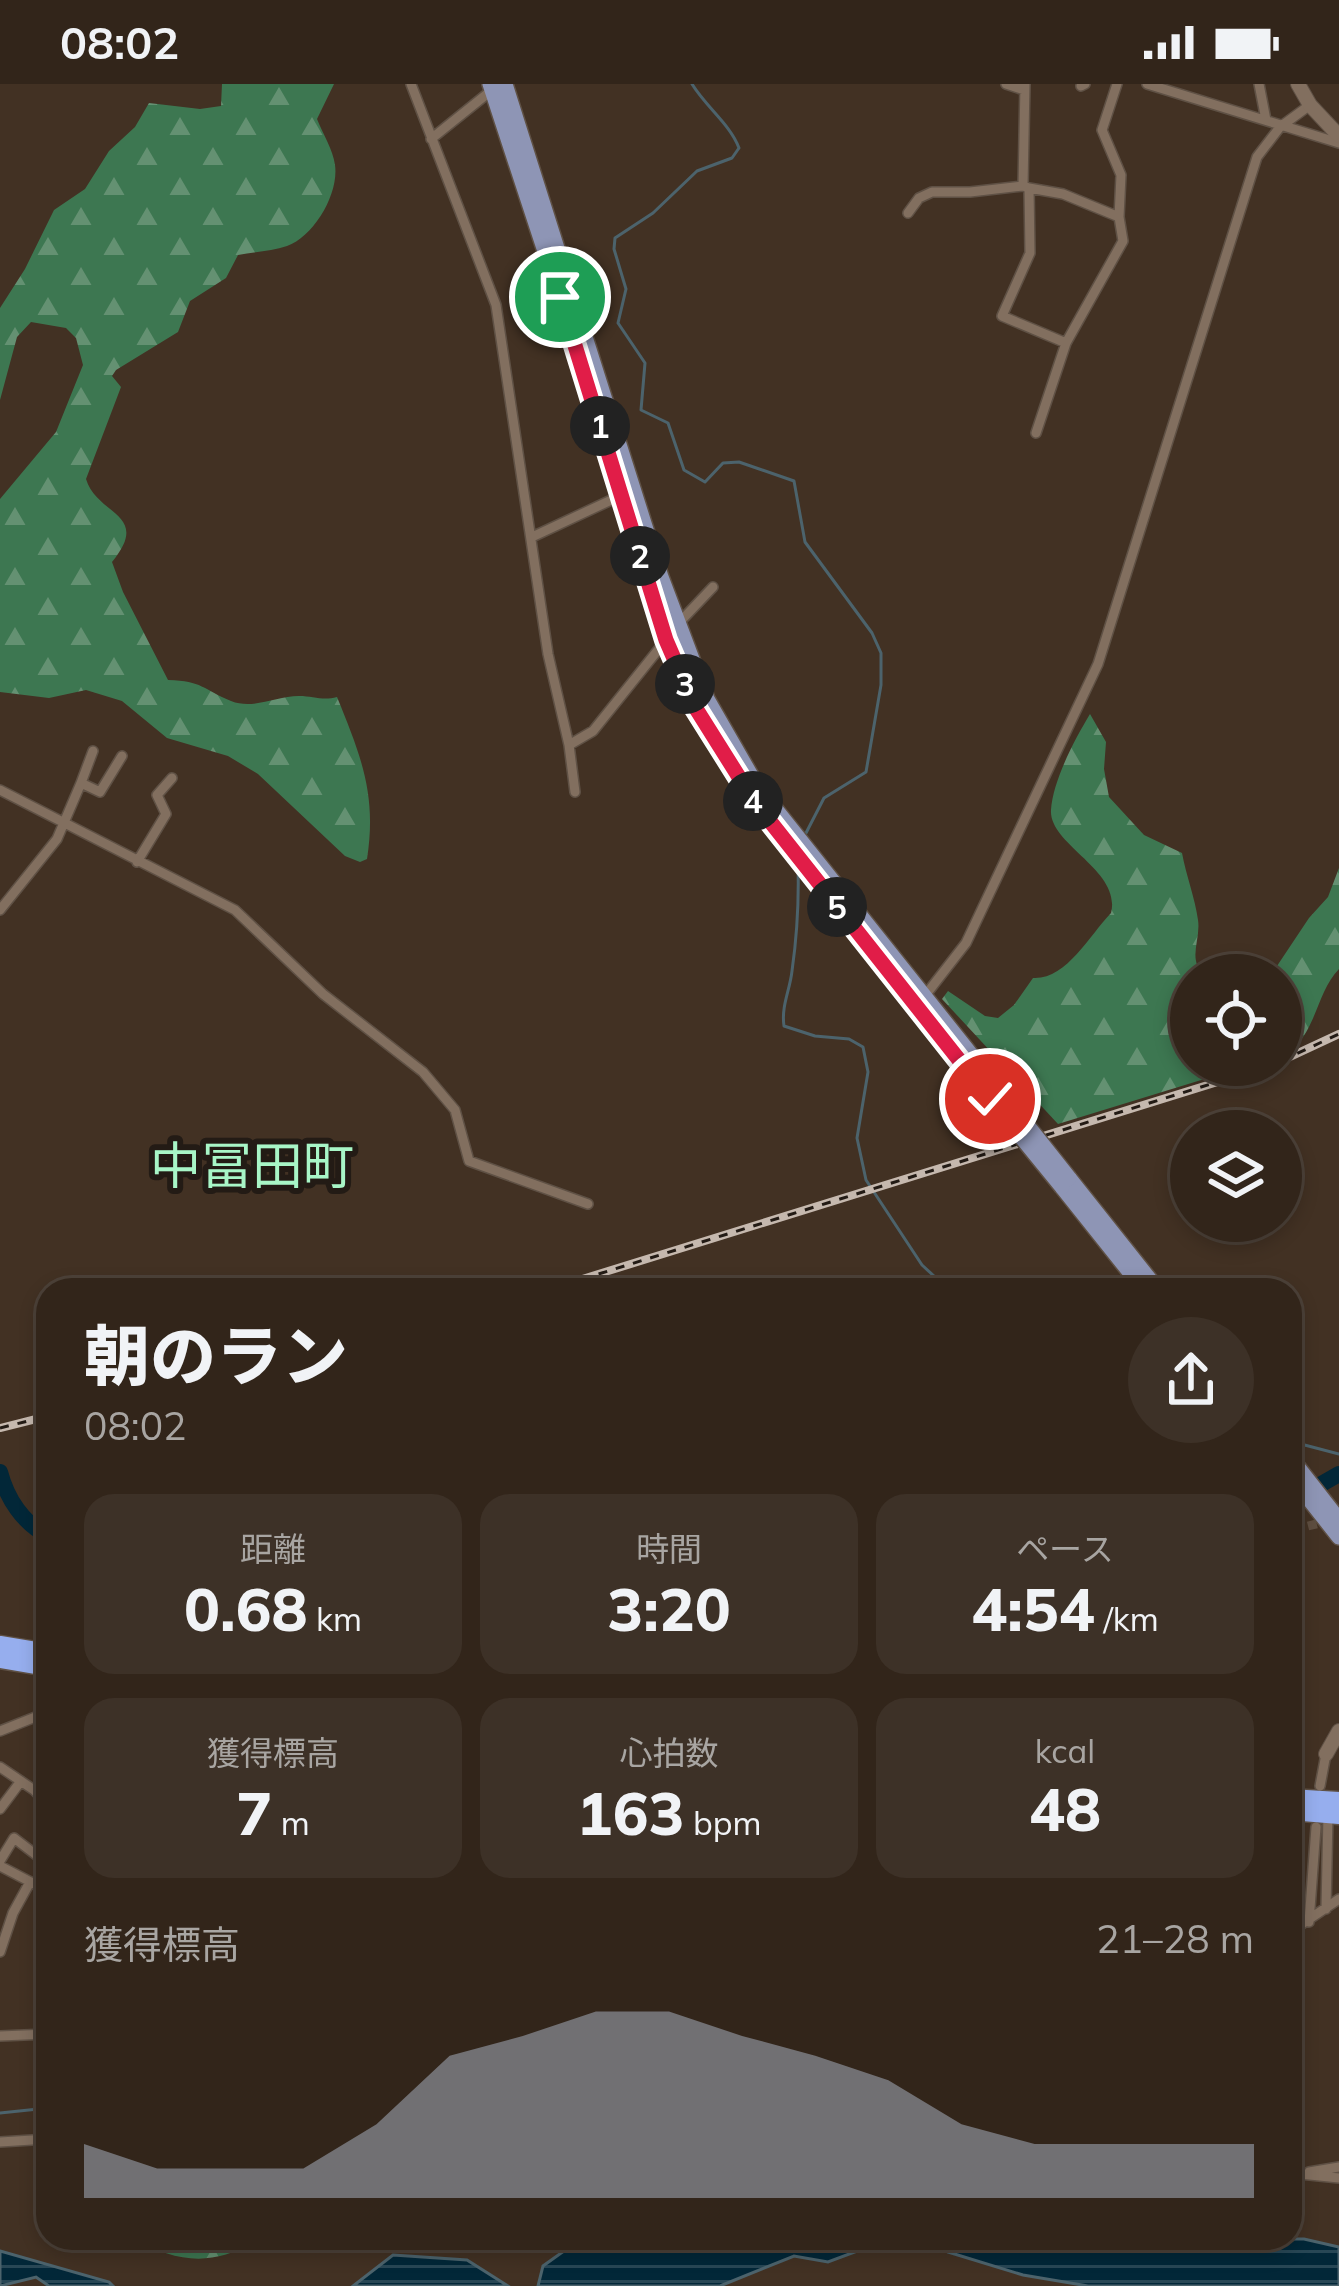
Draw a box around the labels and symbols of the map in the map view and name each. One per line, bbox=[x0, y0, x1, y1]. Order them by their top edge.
pin bbox=[509, 246, 611, 348]
pin: 1 bbox=[570, 396, 630, 456]
pin: 2 bbox=[610, 526, 670, 586]
pin: 3 bbox=[655, 654, 715, 714]
pin: 4 bbox=[723, 771, 783, 831]
pin: 5 bbox=[807, 877, 867, 937]
pin bbox=[939, 1048, 1041, 1150]
district label: 中冨田町 bbox=[150, 1133, 354, 1197]

